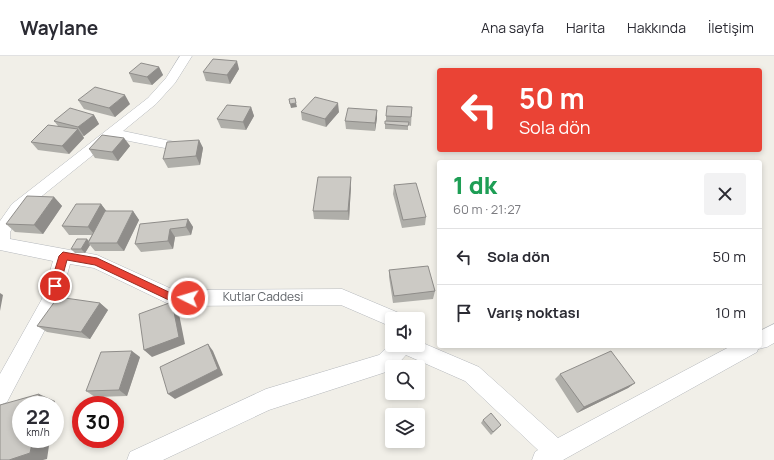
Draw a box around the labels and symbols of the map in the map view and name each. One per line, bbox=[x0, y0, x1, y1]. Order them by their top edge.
pin bbox=[38, 269, 72, 303]
position arrow bbox=[167, 277, 209, 319]
street label: Kutlar Caddesi bbox=[223, 288, 303, 305]
speed limit sign: 30 bbox=[72, 396, 124, 448]

